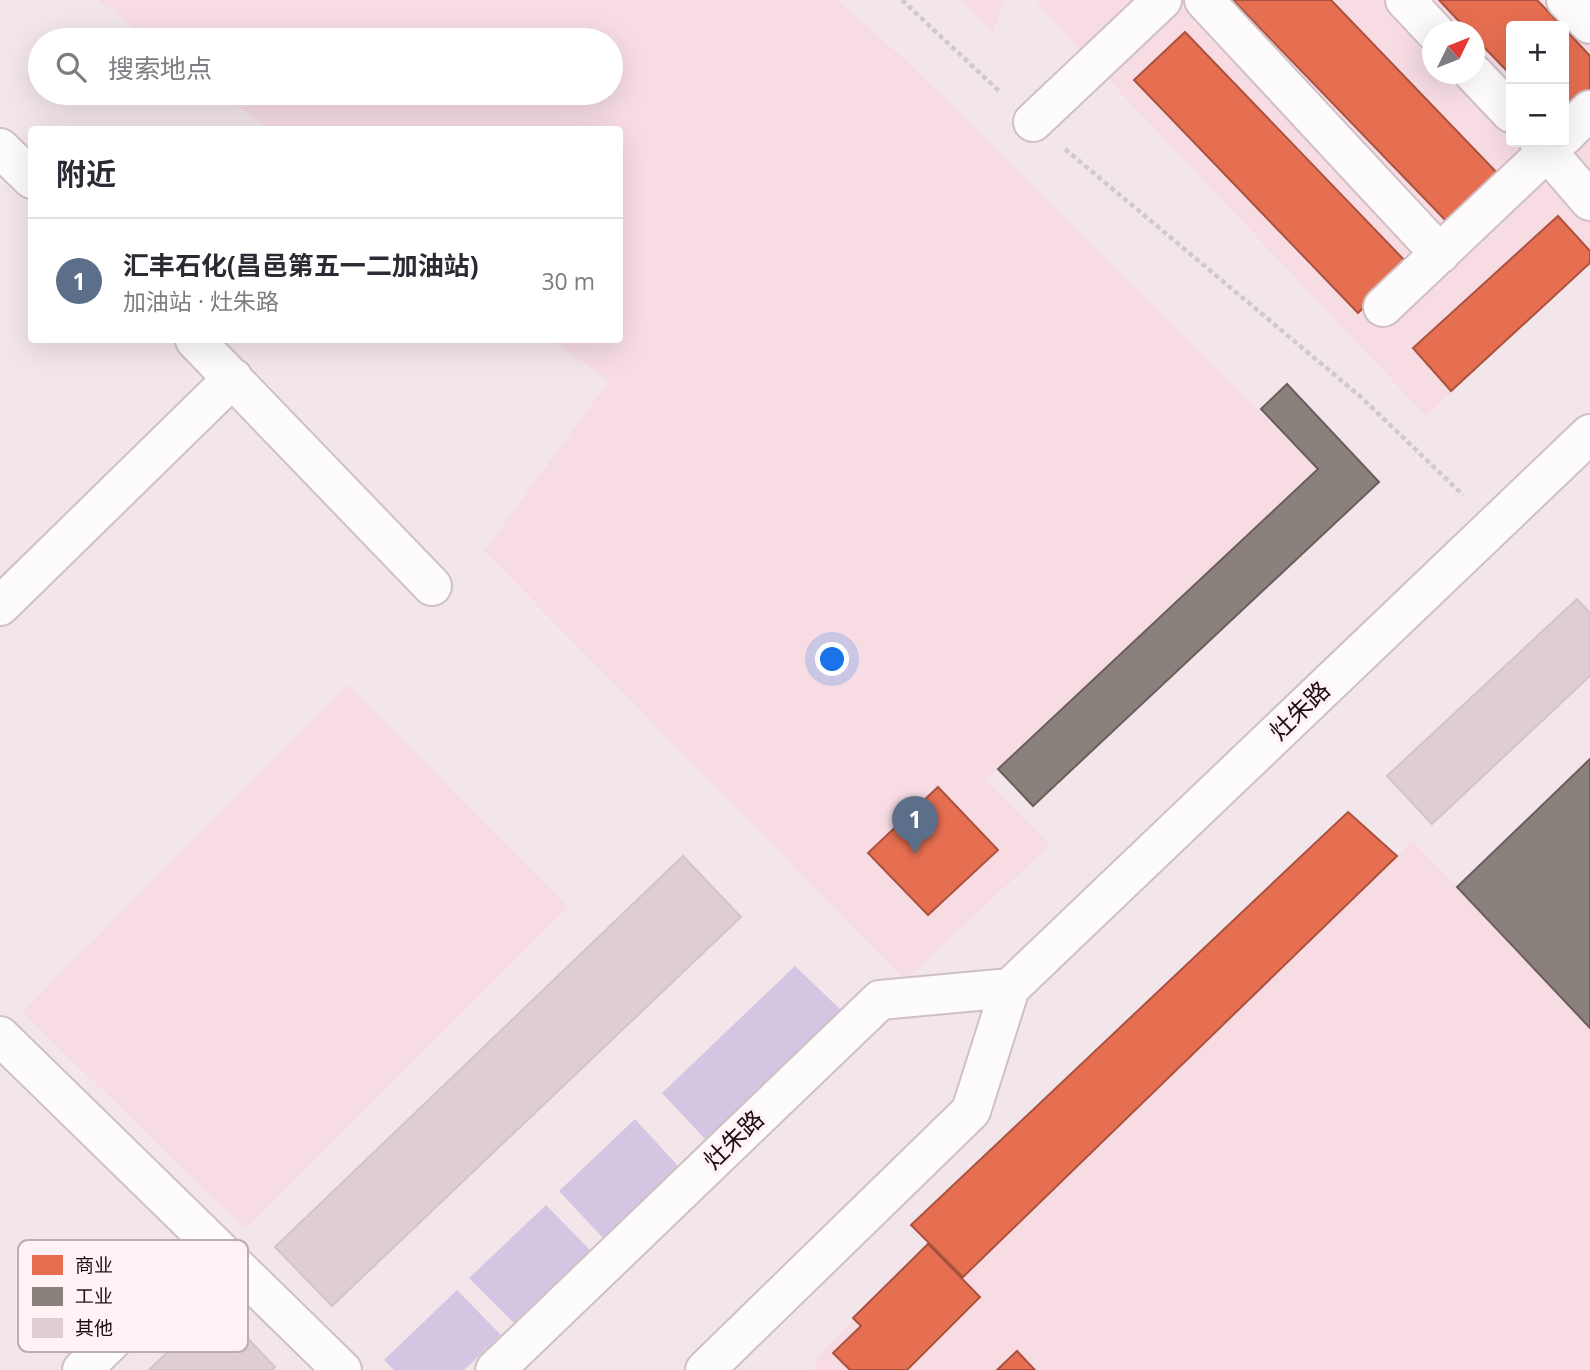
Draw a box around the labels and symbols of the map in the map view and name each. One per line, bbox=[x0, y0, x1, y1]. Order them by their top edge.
north arrow bbox=[1422, 21, 1485, 84]
your location bbox=[815, 642, 849, 676]
street label: 灶朱路 bbox=[1262, 673, 1336, 747]
pin: 1 bbox=[892, 796, 938, 854]
street label: 灶朱路 bbox=[696, 1102, 770, 1176]
legend bbox=[18, 1240, 248, 1352]
text: 商业 bbox=[75, 1252, 113, 1278]
text: 工业 bbox=[75, 1283, 113, 1309]
text: 其他 bbox=[75, 1315, 113, 1341]

